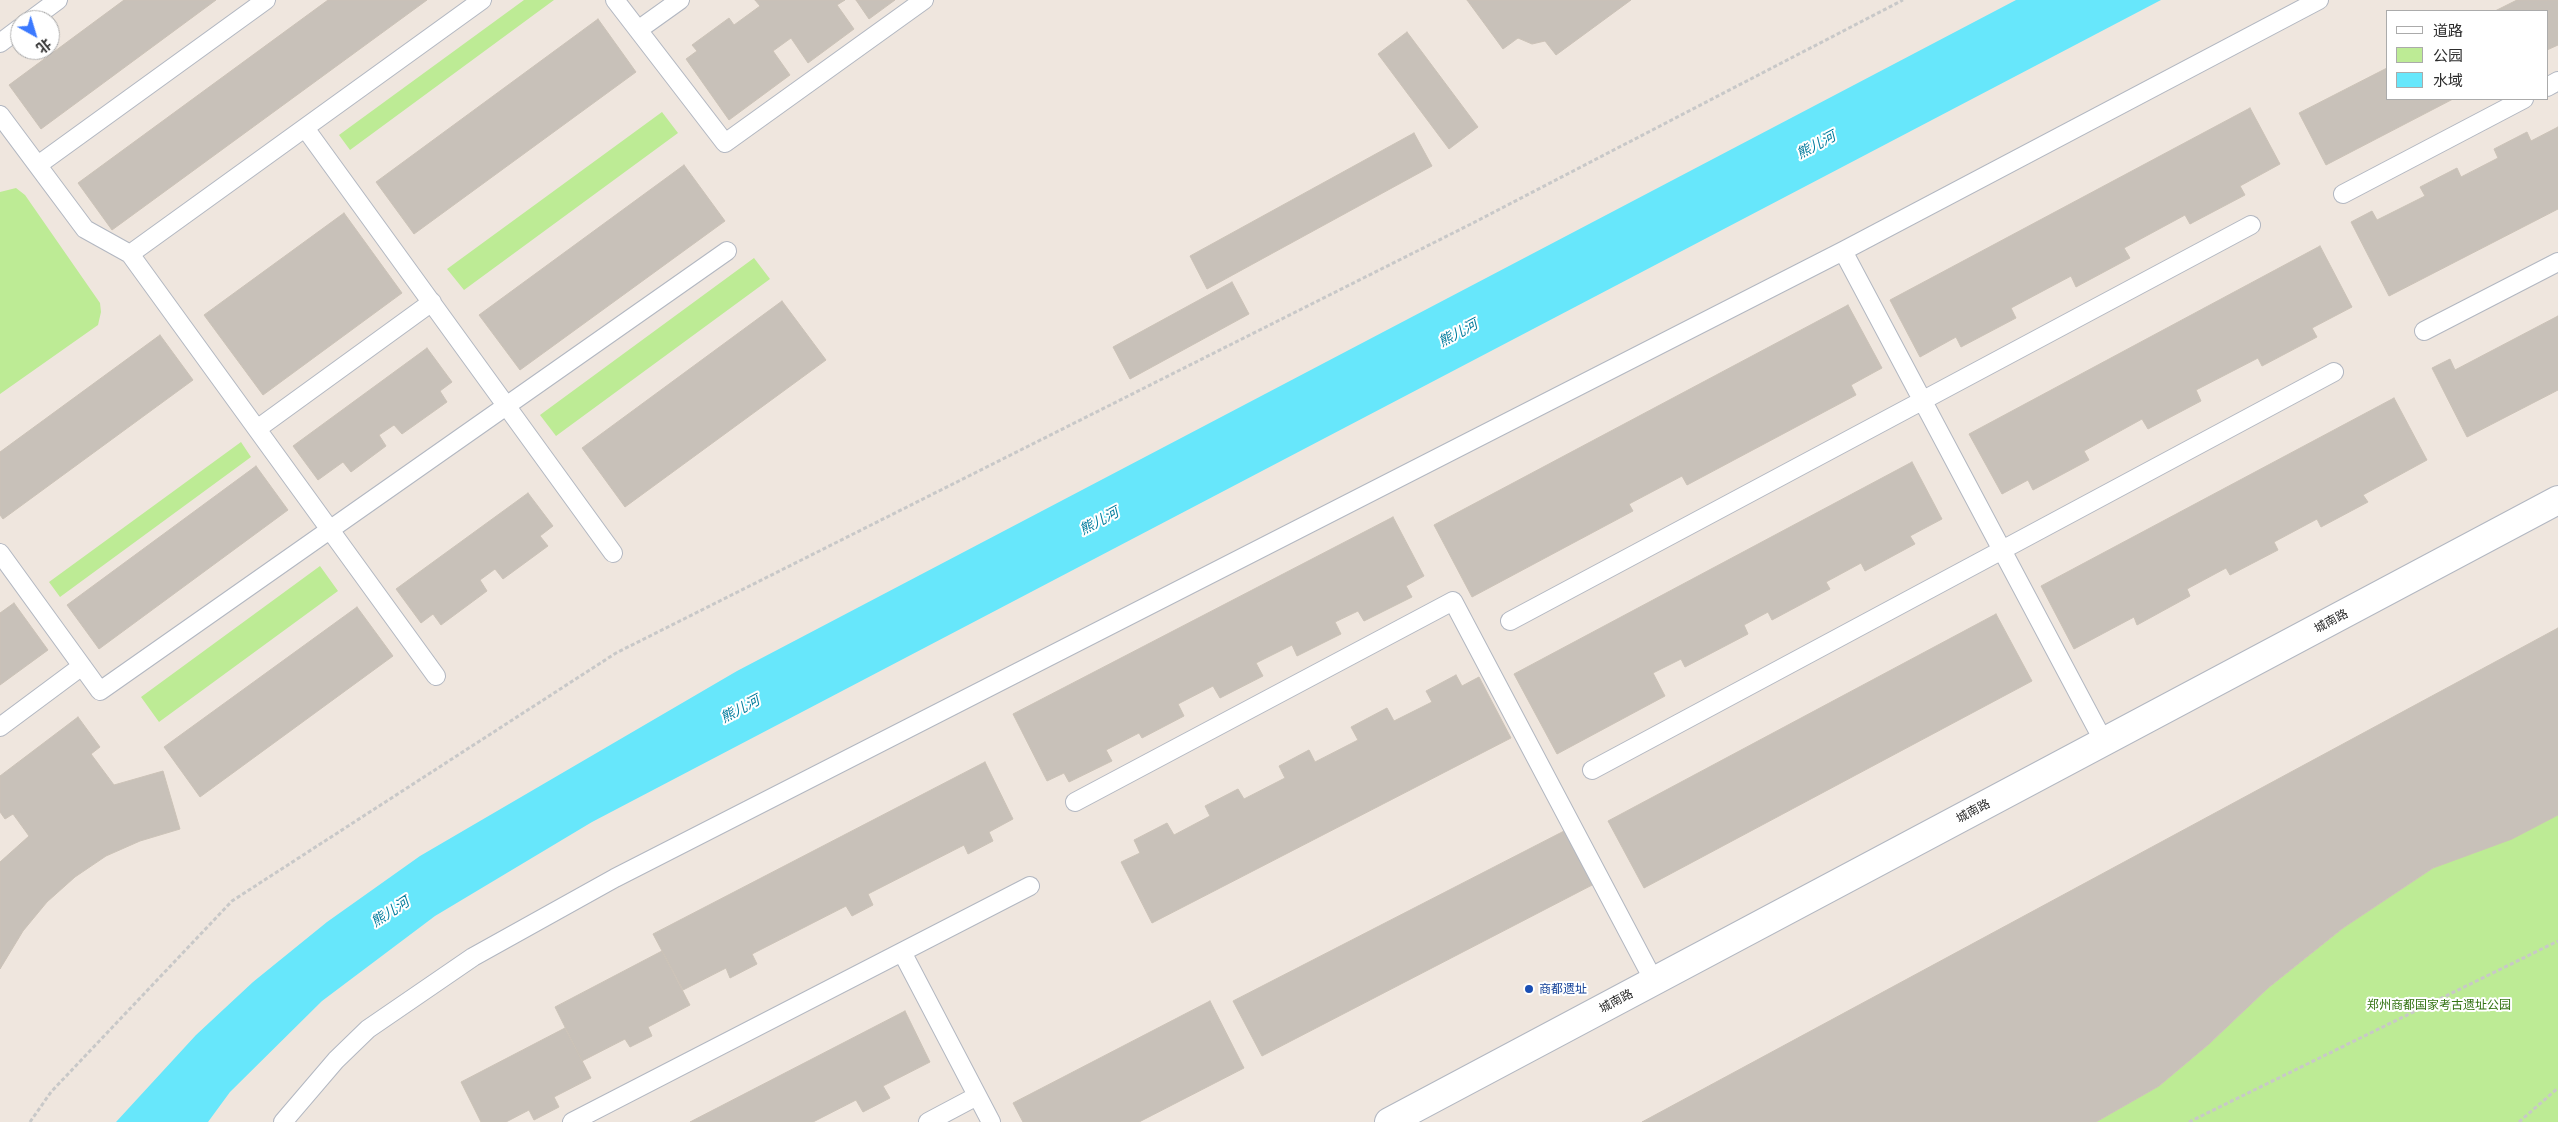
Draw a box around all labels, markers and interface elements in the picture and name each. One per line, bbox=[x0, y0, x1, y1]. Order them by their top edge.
north arrow bbox=[10, 10, 60, 60]
legend bbox=[2386, 10, 2548, 100]
text: 道路 bbox=[2433, 21, 2463, 39]
text: 北 bbox=[33, 35, 55, 57]
text: 公园 bbox=[2433, 46, 2463, 64]
text: 水域 bbox=[2433, 71, 2463, 89]
water label: 熊儿河 bbox=[1794, 128, 1838, 162]
water label: 熊儿河 bbox=[1436, 316, 1480, 350]
water label: 熊儿河 bbox=[1077, 504, 1121, 538]
street label: 城南路 bbox=[2312, 606, 2350, 636]
water label: 熊儿河 bbox=[718, 692, 762, 726]
street label: 城南路 bbox=[1954, 796, 1992, 826]
water label: 熊儿河 bbox=[368, 894, 412, 930]
place label: 商都遗址 bbox=[1539, 982, 1587, 996]
marker: 商都遗址 bbox=[1523, 983, 1535, 995]
street label: 城南路 bbox=[1597, 986, 1635, 1016]
park label: 郑州商都国家考古遗址公园 bbox=[2367, 998, 2511, 1012]

